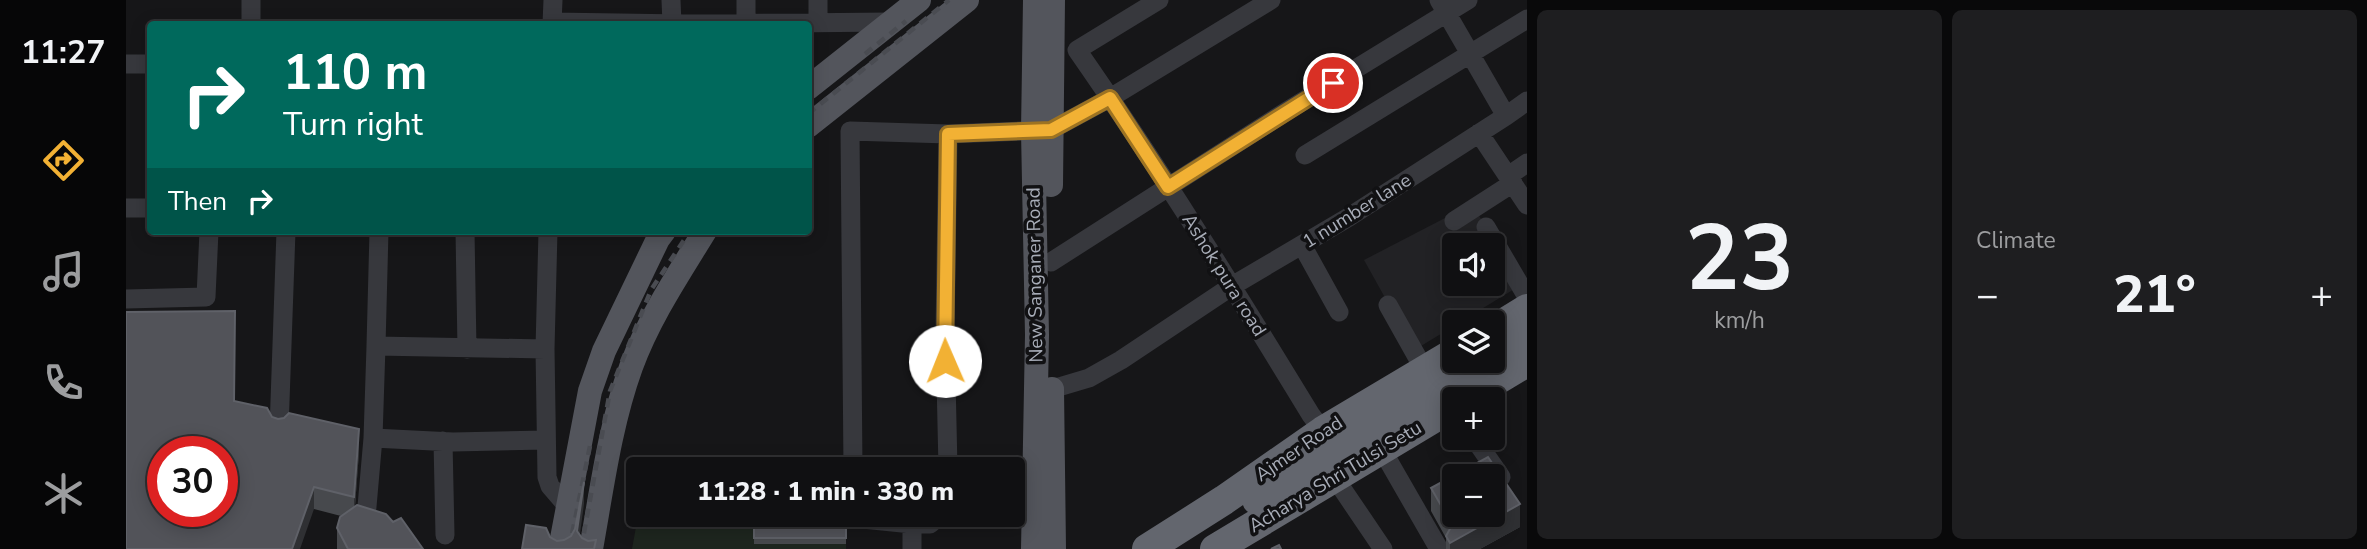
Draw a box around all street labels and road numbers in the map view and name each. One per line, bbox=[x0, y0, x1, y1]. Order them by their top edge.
street label: 1 number lane bbox=[1298, 167, 1416, 255]
street label: New Sanganer Road bbox=[1020, 187, 1050, 363]
street label: Ashok pura road bbox=[1176, 209, 1272, 341]
street label: Ajmer Road bbox=[1250, 410, 1348, 488]
street label: Acharya Shri Tulsi Setu bbox=[1244, 415, 1426, 539]

